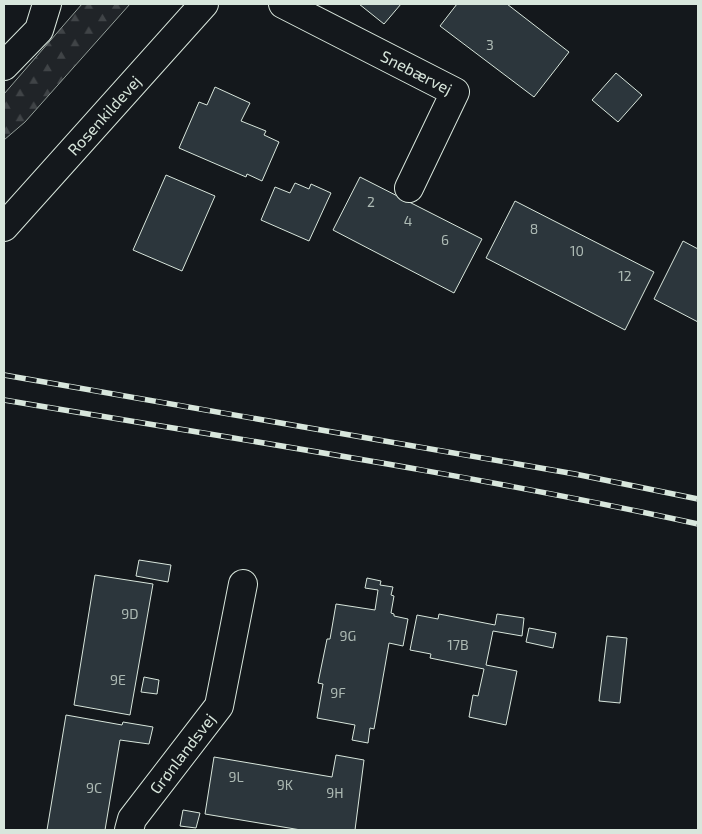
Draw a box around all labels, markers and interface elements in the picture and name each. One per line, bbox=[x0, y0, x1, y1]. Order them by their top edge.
house number: 3 bbox=[486, 36, 494, 53]
street label: Snebærvej bbox=[378, 46, 456, 99]
street label: Rosenkildevej bbox=[63, 71, 145, 159]
house number: 2 bbox=[367, 193, 375, 210]
house number: 4 bbox=[404, 212, 412, 229]
house number: 8 bbox=[530, 220, 538, 237]
house number: 6 bbox=[441, 231, 449, 248]
house number: 10 bbox=[570, 242, 584, 259]
house number: 12 bbox=[618, 267, 632, 284]
house number: 9D bbox=[121, 605, 139, 622]
house number: 9G bbox=[340, 627, 356, 644]
house number: 17B bbox=[447, 636, 469, 653]
house number: 9E bbox=[110, 671, 126, 688]
house number: 9F bbox=[330, 684, 346, 701]
street label: Grønlandsvej bbox=[145, 709, 220, 797]
house number: 9L bbox=[228, 768, 244, 785]
house number: 9K bbox=[277, 776, 294, 793]
house number: 9C bbox=[86, 779, 102, 796]
house number: 9H bbox=[326, 784, 344, 801]

